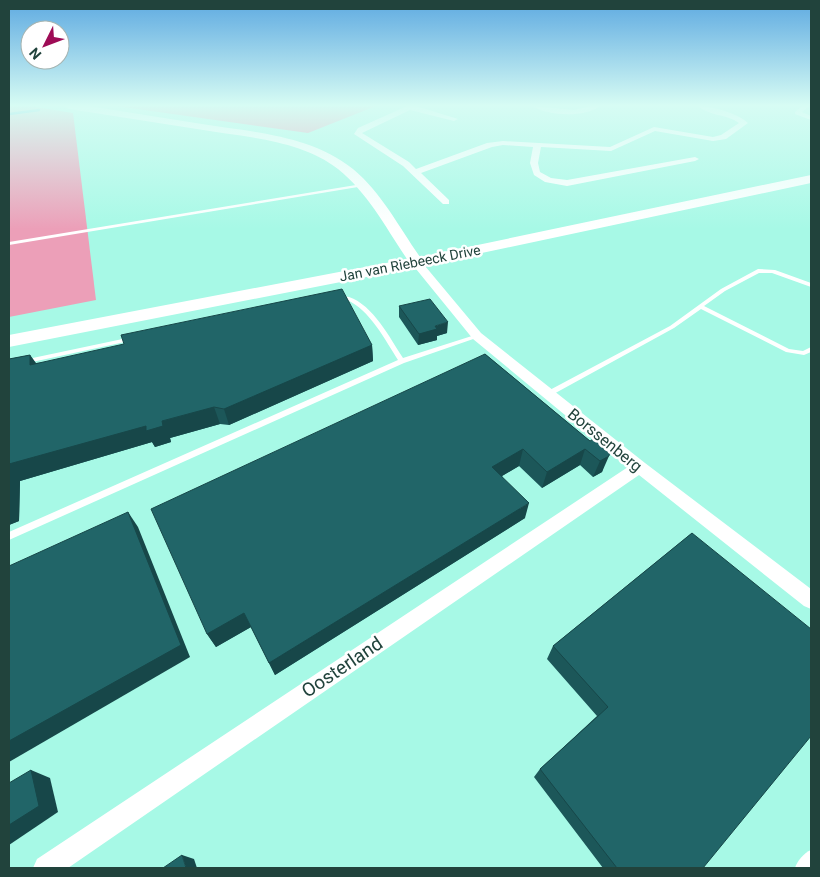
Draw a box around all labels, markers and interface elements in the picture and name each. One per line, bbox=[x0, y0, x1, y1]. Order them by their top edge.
north arrow bbox=[20, 20, 70, 70]
text: N bbox=[26, 45, 45, 63]
street label: Jan van Riebeeck Drive bbox=[338, 241, 482, 285]
street label: Borssenberg bbox=[564, 404, 646, 476]
street label: Oosterland bbox=[297, 632, 387, 702]

